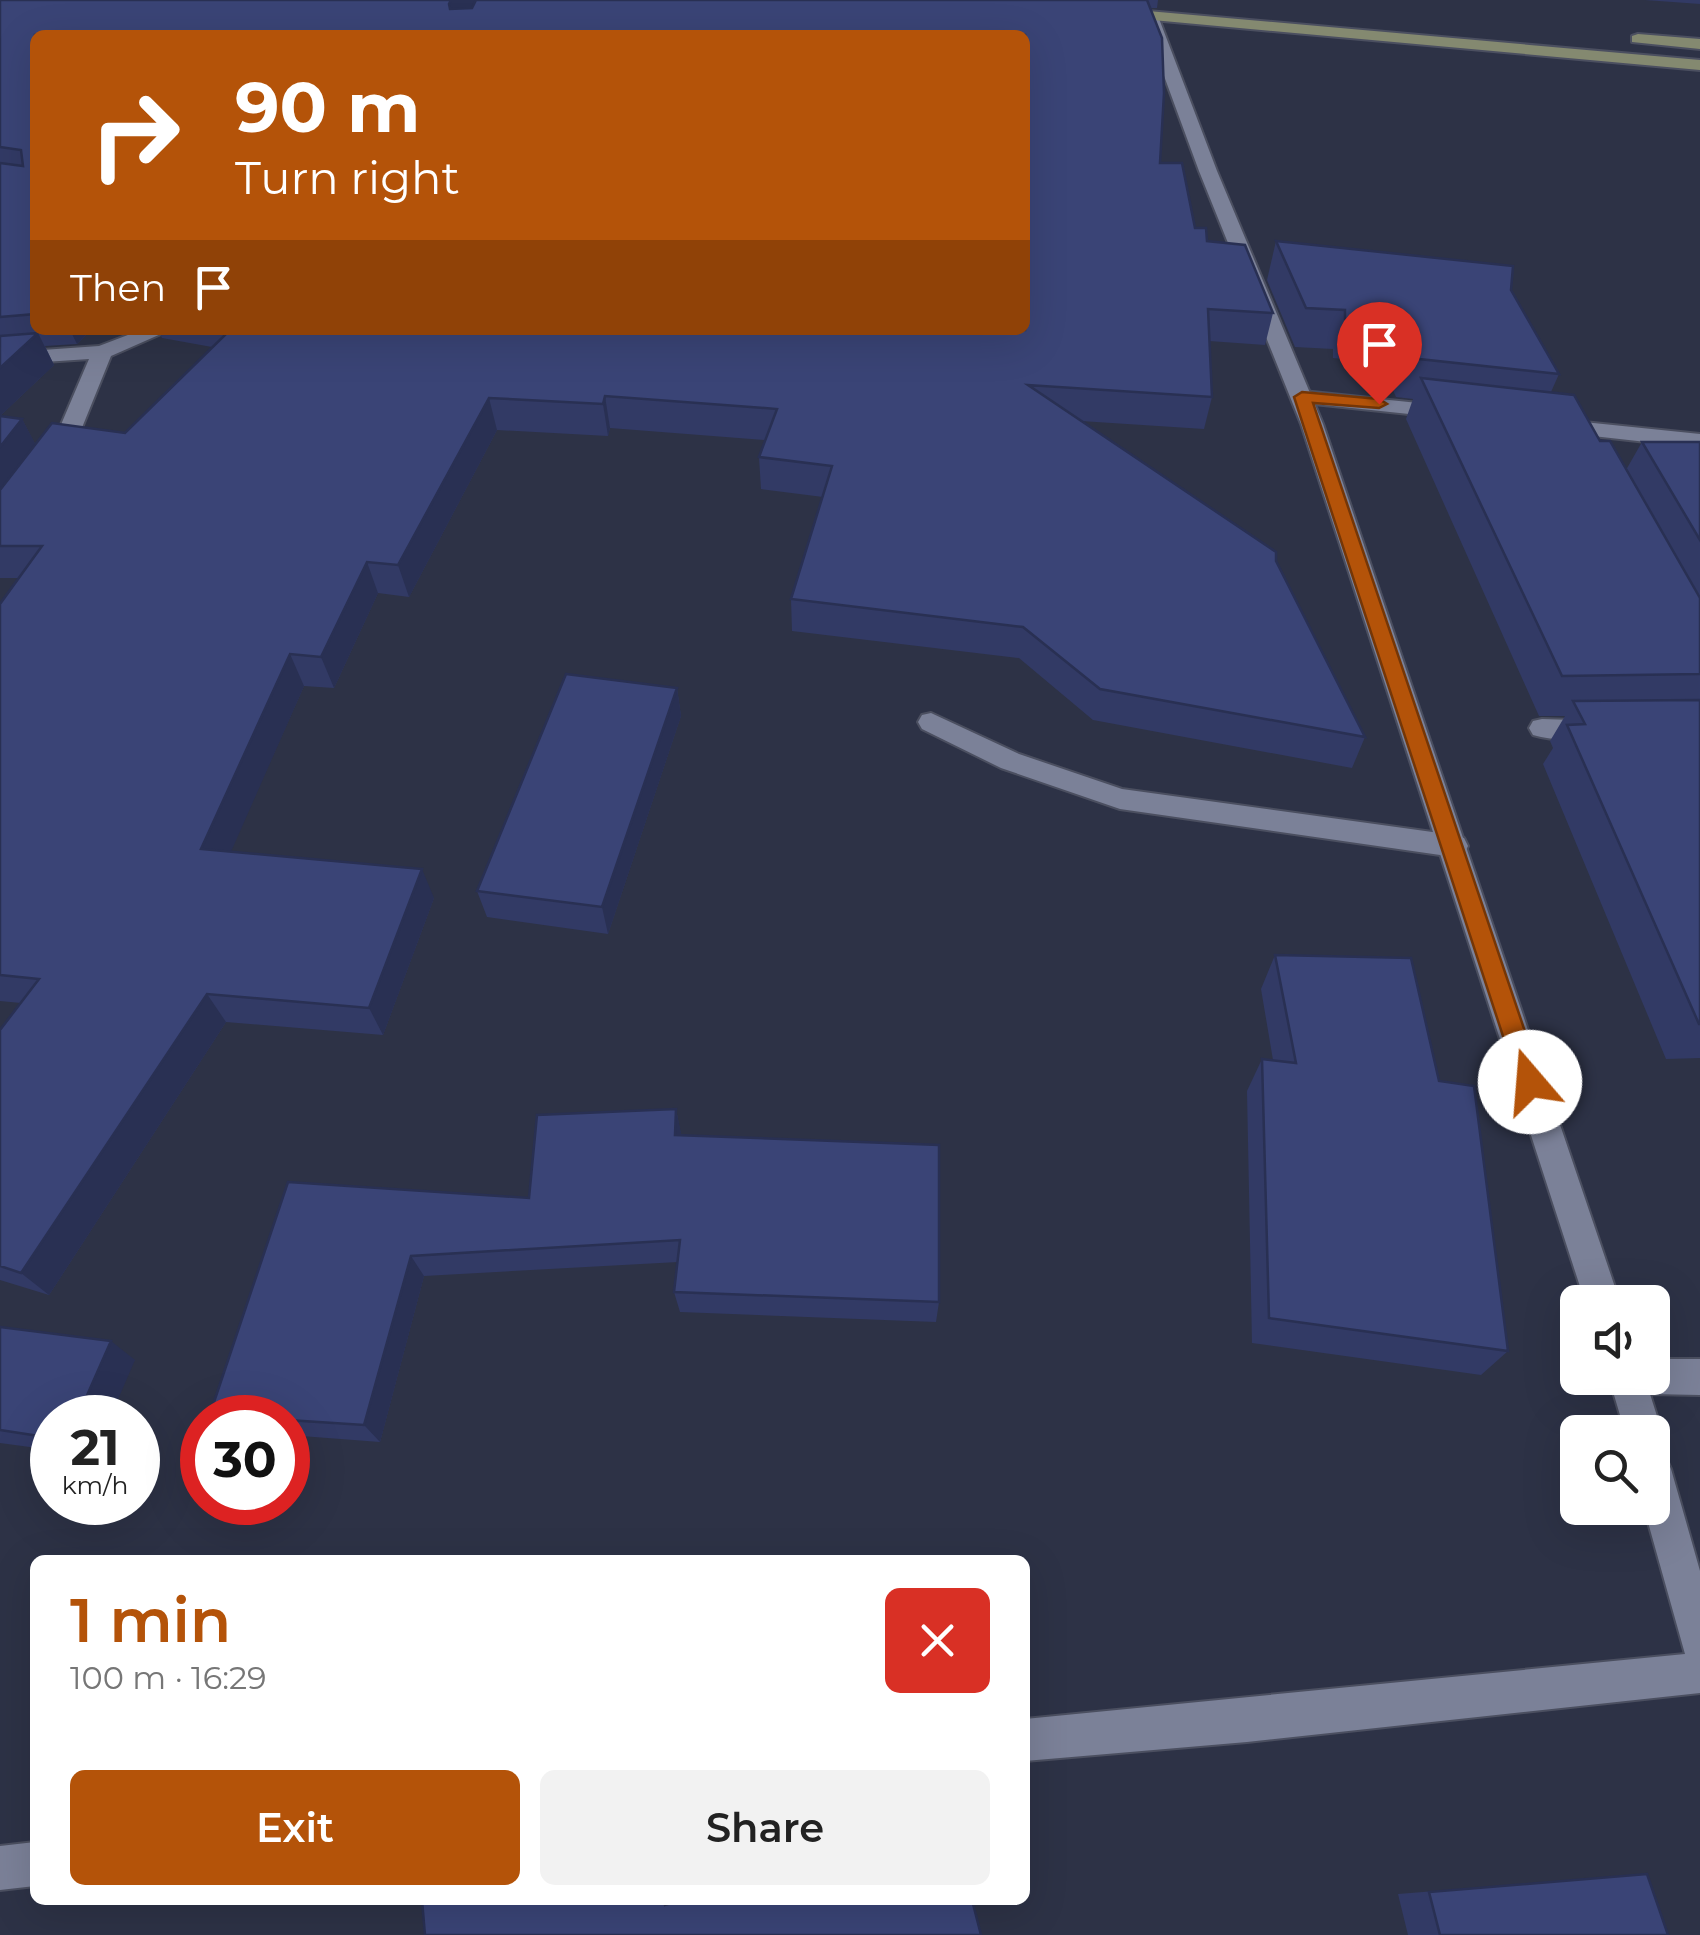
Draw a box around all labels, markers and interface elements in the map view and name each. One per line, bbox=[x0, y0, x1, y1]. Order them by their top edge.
text: 90 m bbox=[235, 64, 420, 150]
icon: right bbox=[70, 70, 200, 200]
text: Turn right bbox=[235, 150, 460, 205]
icon: arrive bbox=[186, 260, 241, 315]
text: Then bbox=[70, 264, 166, 311]
pin bbox=[1337, 302, 1422, 405]
icon: arrive bbox=[1352, 317, 1407, 372]
position arrow bbox=[1478, 1030, 1582, 1134]
map controls bbox=[1560, 1285, 1670, 1525]
button: sound bbox=[1560, 1285, 1670, 1395]
speed limit sign: 30 bbox=[180, 1395, 310, 1525]
button: search bbox=[1560, 1415, 1670, 1525]
text: 21 bbox=[70, 1417, 120, 1478]
text: km/h bbox=[62, 1470, 128, 1500]
text: 1 min bbox=[70, 1584, 231, 1657]
button: close bbox=[885, 1588, 990, 1693]
text: 100 m · 16:29 bbox=[70, 1658, 267, 1697]
button: Exit bbox=[70, 1770, 520, 1885]
button: Share bbox=[540, 1770, 990, 1885]

